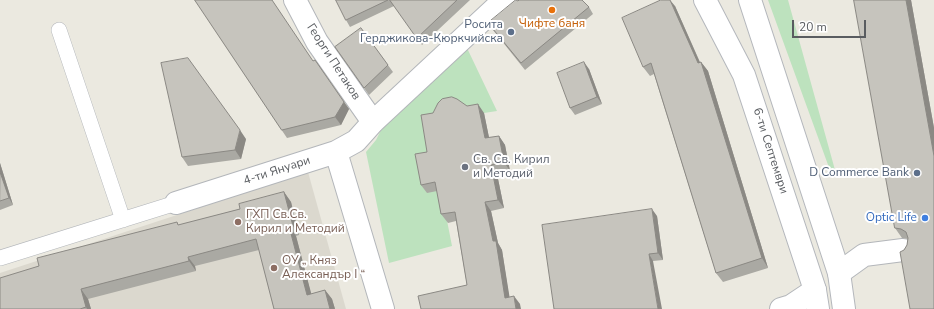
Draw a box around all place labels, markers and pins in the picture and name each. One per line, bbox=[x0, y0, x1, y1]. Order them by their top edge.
marker: Чифте баня bbox=[547, 5, 557, 15]
place label: Чифте баня bbox=[519, 17, 585, 31]
place label: Росита Герджикова-Кюркчийска bbox=[360, 18, 503, 46]
marker: Росита Герджикова-Кюркчийска bbox=[506, 27, 516, 37]
place label: Св. Св. Кирил и Методий bbox=[473, 153, 550, 181]
marker: Св. Св. Кирил и Методий bbox=[460, 162, 470, 172]
place label: D Commerce Bank bbox=[809, 166, 909, 180]
marker: D Commerce Bank bbox=[912, 168, 922, 178]
place label: ГХП Св.Св. Кирил и Методий bbox=[246, 208, 345, 236]
place label: Optic Life bbox=[866, 211, 917, 225]
marker: Optic Life bbox=[920, 213, 930, 223]
marker: ГХП Св.Св. Кирил и Методий bbox=[233, 217, 243, 227]
place label: ОУ „ Княз Александър I “ bbox=[282, 254, 365, 282]
marker: ОУ „ Княз Александър I “ bbox=[269, 263, 279, 273]

